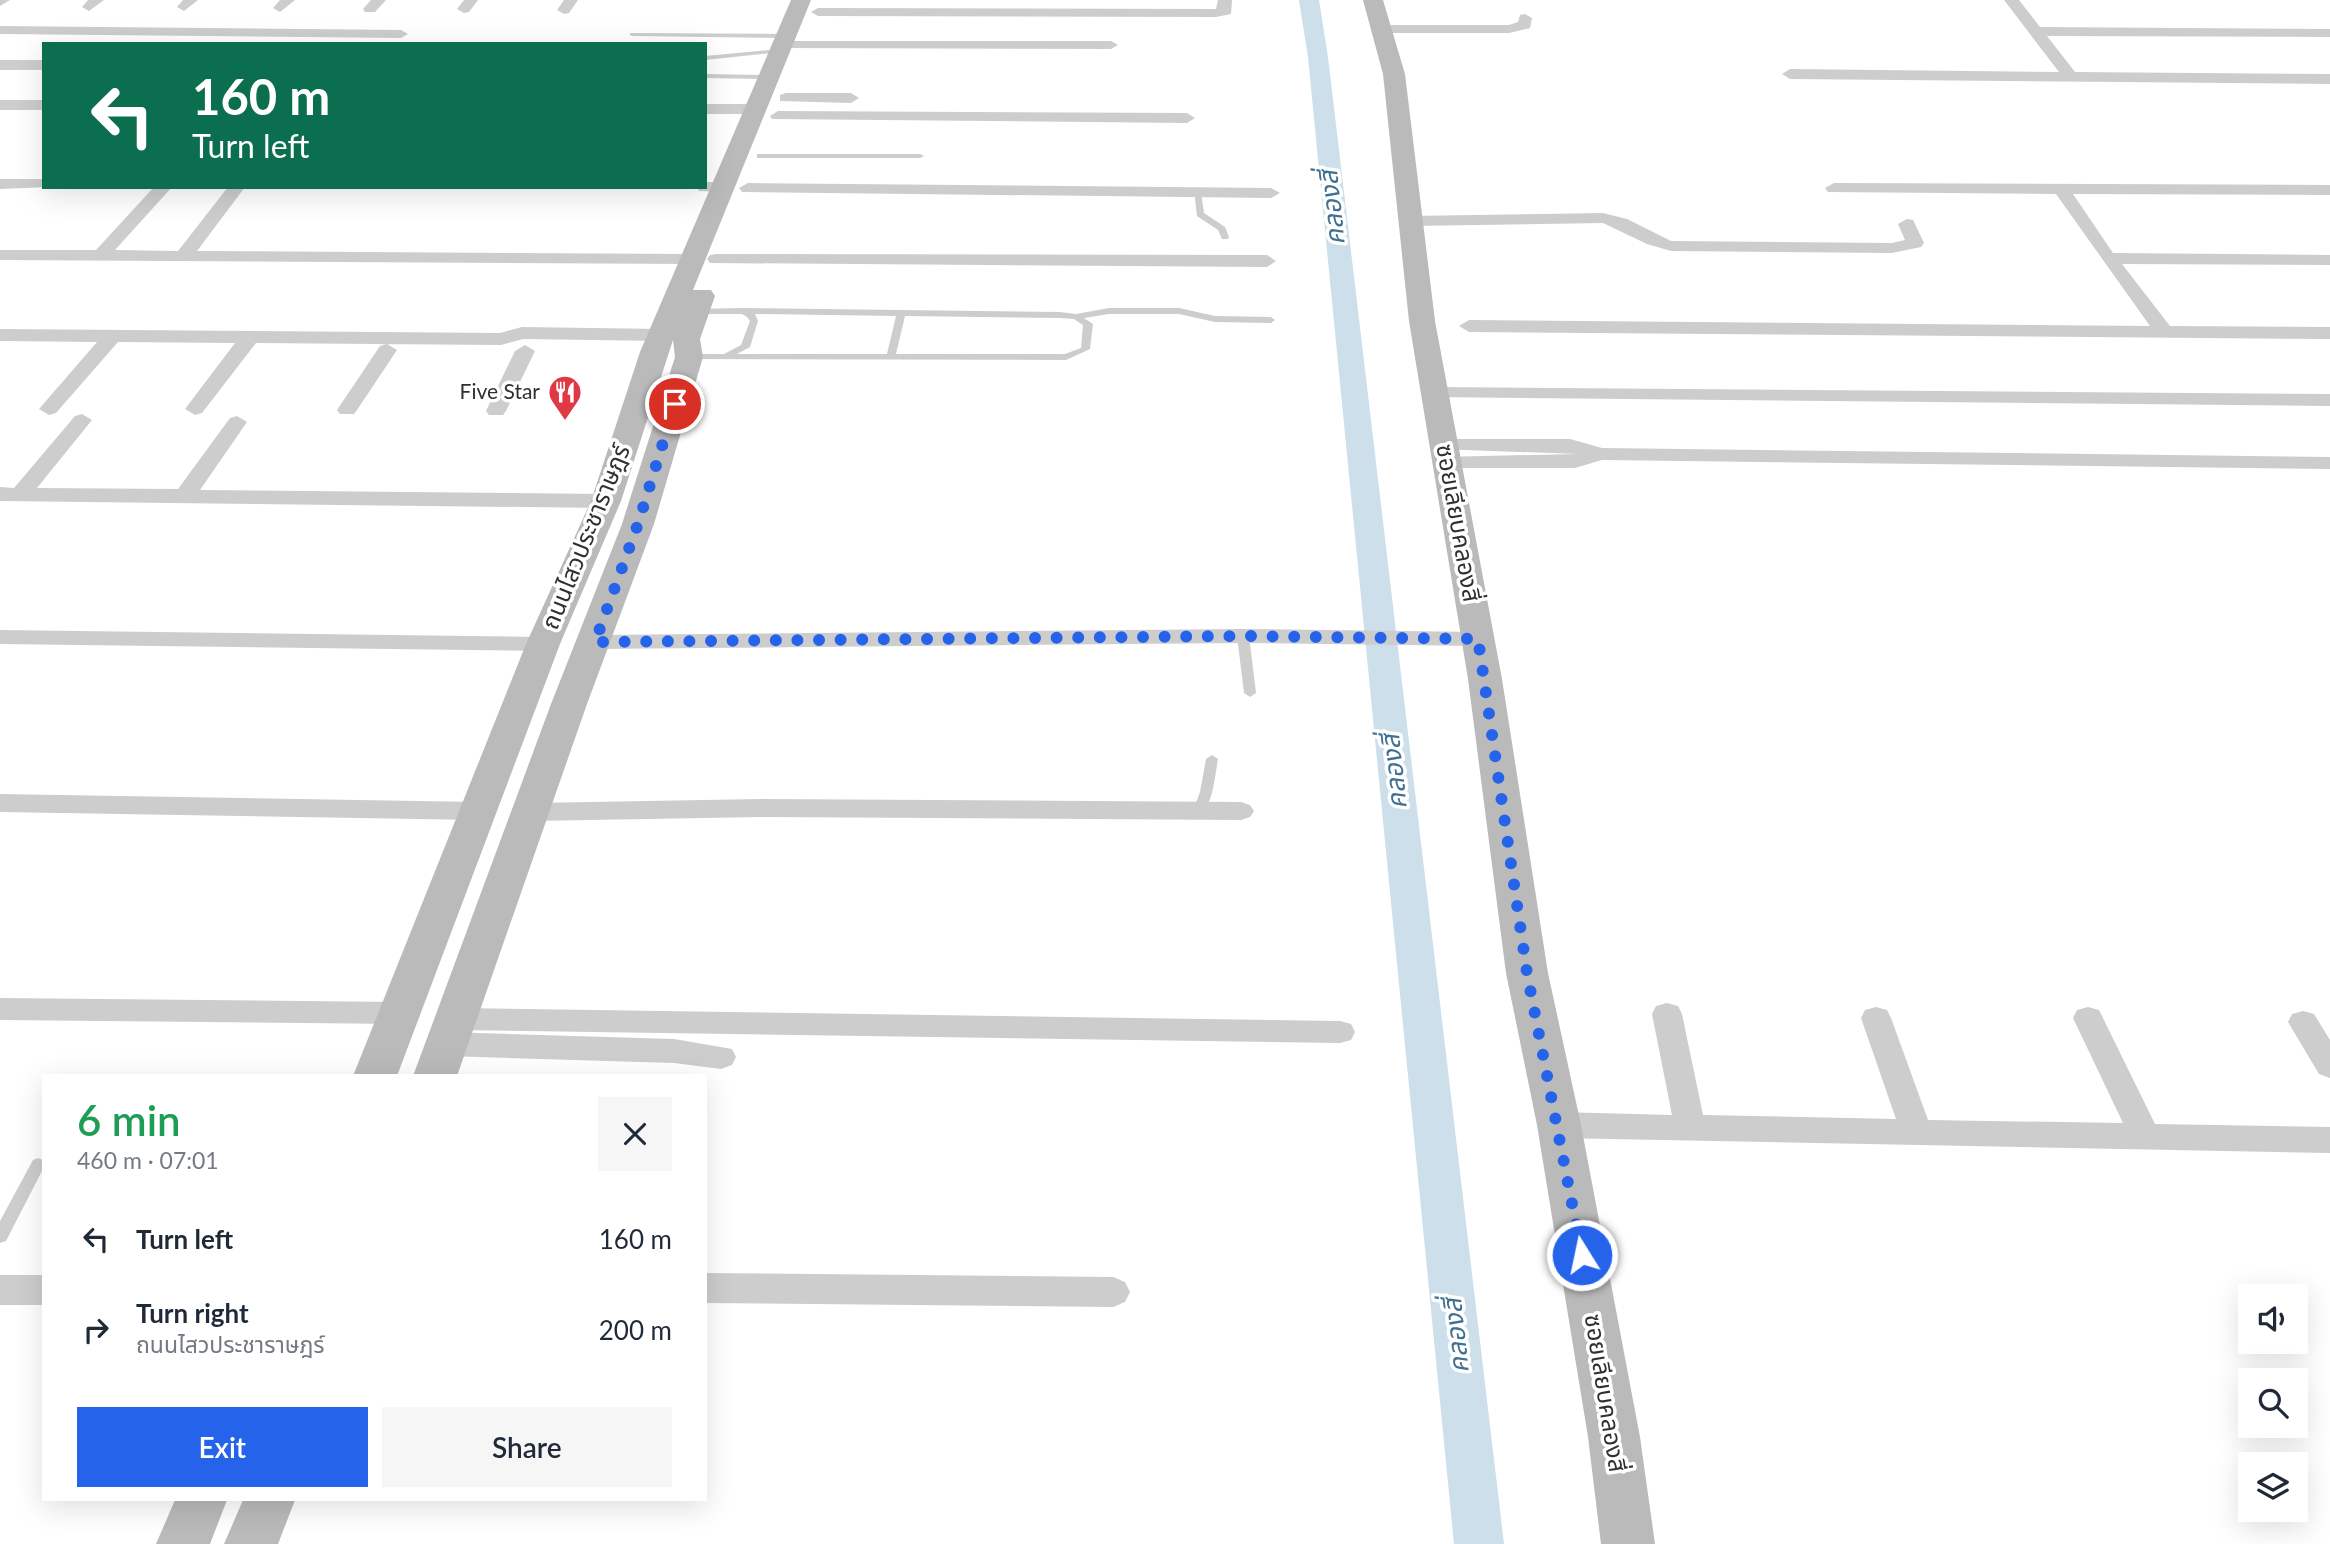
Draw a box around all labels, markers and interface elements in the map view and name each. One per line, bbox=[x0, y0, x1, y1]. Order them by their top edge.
text: 160 m bbox=[192, 67, 330, 125]
icon: left bbox=[77, 70, 168, 161]
text: Turn left bbox=[192, 126, 309, 165]
water label: คลองสี่ bbox=[1310, 164, 1351, 247]
restaurant icon: Five Star bbox=[546, 373, 584, 422]
pin bbox=[645, 374, 705, 434]
place label: Five Star bbox=[460, 378, 540, 403]
icon: arrive bbox=[656, 385, 694, 423]
street label: ถนนไสวประชาราษฎร์ bbox=[534, 439, 635, 633]
street label: ซอยเลียบคลองสี่ bbox=[1431, 442, 1489, 604]
water label: คลองสี่ bbox=[1372, 728, 1413, 811]
text: 6 min bbox=[77, 1095, 181, 1145]
button: close bbox=[598, 1097, 672, 1171]
text: 460 m · 07:01 bbox=[77, 1146, 219, 1174]
position arrow bbox=[1545, 1218, 1619, 1292]
icon: left bbox=[77, 1220, 115, 1258]
text: Turn left bbox=[136, 1223, 233, 1255]
text: 160 m bbox=[599, 1223, 672, 1255]
map controls bbox=[2238, 1284, 2308, 1522]
button: sound bbox=[2238, 1284, 2308, 1354]
water label: คลองสี่ bbox=[1434, 1292, 1475, 1375]
text: Turn right bbox=[136, 1297, 249, 1329]
icon: right bbox=[77, 1311, 115, 1349]
street label: ซอยเลียบคลองสี่ bbox=[1580, 1312, 1634, 1474]
text: 200 m bbox=[599, 1314, 672, 1346]
text: ถนนไสวประชาราษฎร์ bbox=[136, 1330, 325, 1358]
button: search bbox=[2238, 1368, 2308, 1438]
button: Exit bbox=[77, 1407, 368, 1487]
button: Share bbox=[382, 1407, 672, 1487]
button: layers bbox=[2238, 1452, 2308, 1522]

